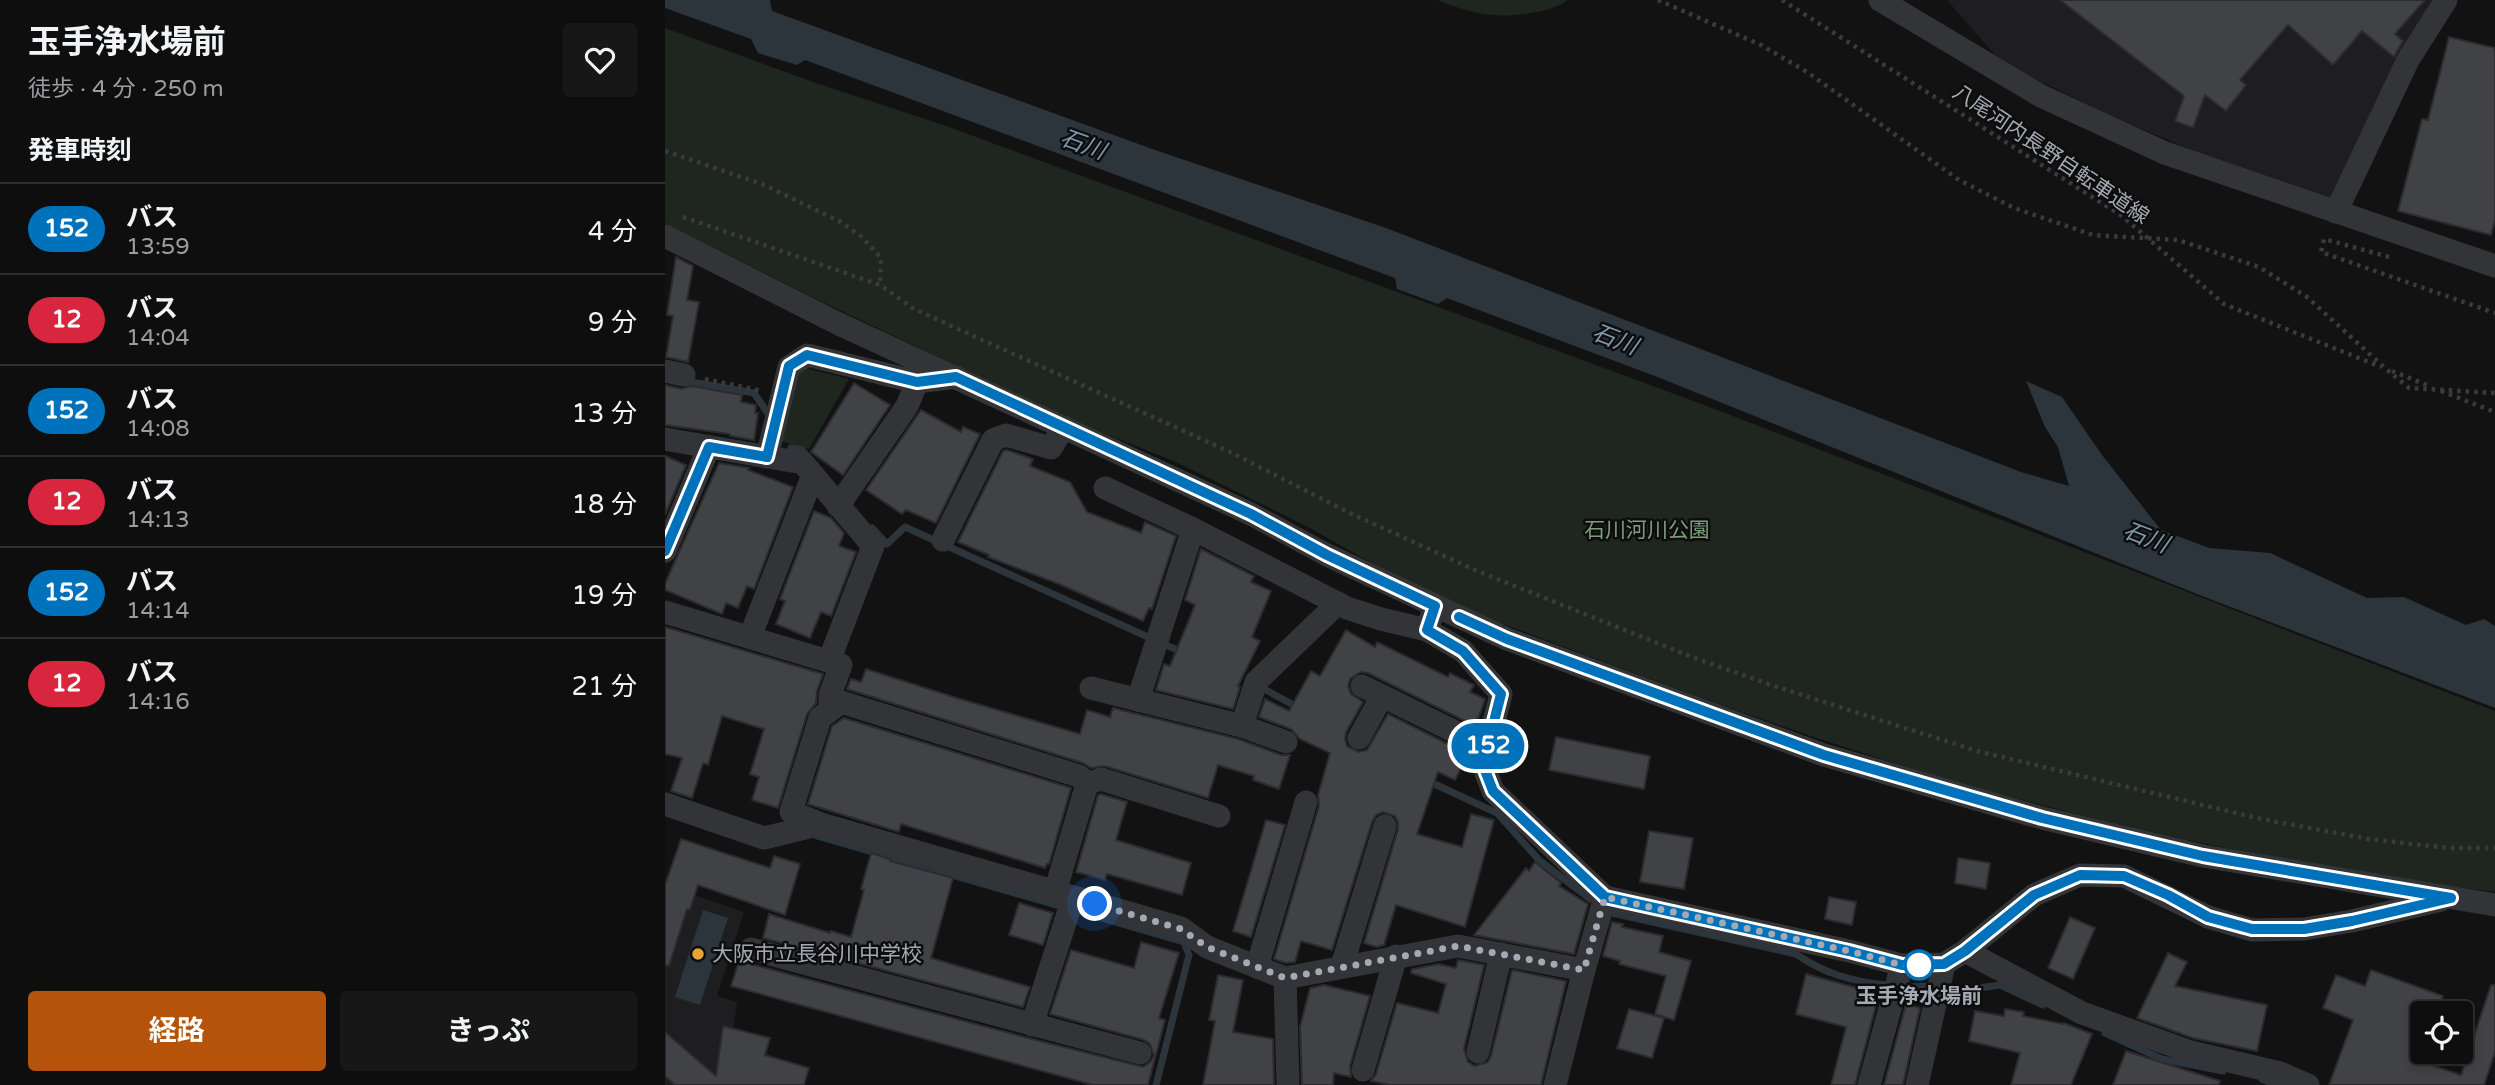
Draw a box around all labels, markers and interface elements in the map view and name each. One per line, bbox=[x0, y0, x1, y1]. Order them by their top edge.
text: 玉手浄水場前 bbox=[28, 23, 226, 62]
button: heart bbox=[563, 23, 637, 97]
text: 徒歩 · 4 分 · 250 m bbox=[28, 75, 224, 103]
street label: 八尾河内長野自転車道線 bbox=[1948, 79, 2153, 229]
water label: 石川 bbox=[1056, 124, 1112, 167]
text: 発車時刻 bbox=[28, 135, 132, 166]
text: バス bbox=[126, 202, 178, 233]
text: 152 bbox=[44, 214, 89, 243]
text: 4 分 bbox=[588, 216, 637, 247]
text: 13:59 bbox=[126, 233, 190, 261]
text: バス bbox=[126, 293, 178, 324]
text: 12 bbox=[51, 305, 82, 334]
text: 9 分 bbox=[588, 307, 637, 338]
water label: 石川 bbox=[1588, 319, 1644, 362]
text: 14:04 bbox=[126, 324, 190, 352]
text: バス bbox=[126, 384, 178, 415]
text: 152 bbox=[44, 396, 89, 425]
text: 13 分 bbox=[572, 398, 637, 429]
text: 14:08 bbox=[126, 415, 190, 443]
text: バス bbox=[126, 475, 178, 506]
text: 12 bbox=[51, 487, 82, 516]
text: 18 分 bbox=[572, 489, 637, 520]
text: 14:13 bbox=[126, 506, 190, 534]
water label: 石川 bbox=[2119, 517, 2175, 560]
park label: 石川河川公園 bbox=[1584, 518, 1710, 543]
text: バス bbox=[126, 566, 178, 597]
text: 152 bbox=[44, 578, 89, 607]
text: 19 分 bbox=[572, 580, 637, 611]
text: 14:14 bbox=[126, 597, 190, 625]
text: バス bbox=[126, 657, 178, 688]
text: 12 bbox=[51, 669, 82, 698]
text: 21 分 bbox=[572, 671, 637, 702]
text: 14:16 bbox=[126, 688, 190, 716]
line badge: 152 bbox=[1448, 723, 1528, 769]
text: 152 bbox=[1465, 731, 1511, 760]
your location bbox=[1077, 886, 1112, 921]
place label: 大阪市立長谷川中学校 bbox=[712, 942, 922, 967]
marker: 大阪市立長谷川中学校 bbox=[690, 946, 706, 962]
marker: 玉手浄水場前 bbox=[1904, 950, 1934, 980]
place label: 玉手浄水場前 bbox=[1856, 984, 1982, 1009]
button: 経路 bbox=[28, 991, 326, 1071]
button: きっぷ bbox=[340, 991, 637, 1071]
map controls bbox=[2410, 1001, 2473, 1064]
button: locate bbox=[2410, 1001, 2473, 1064]

